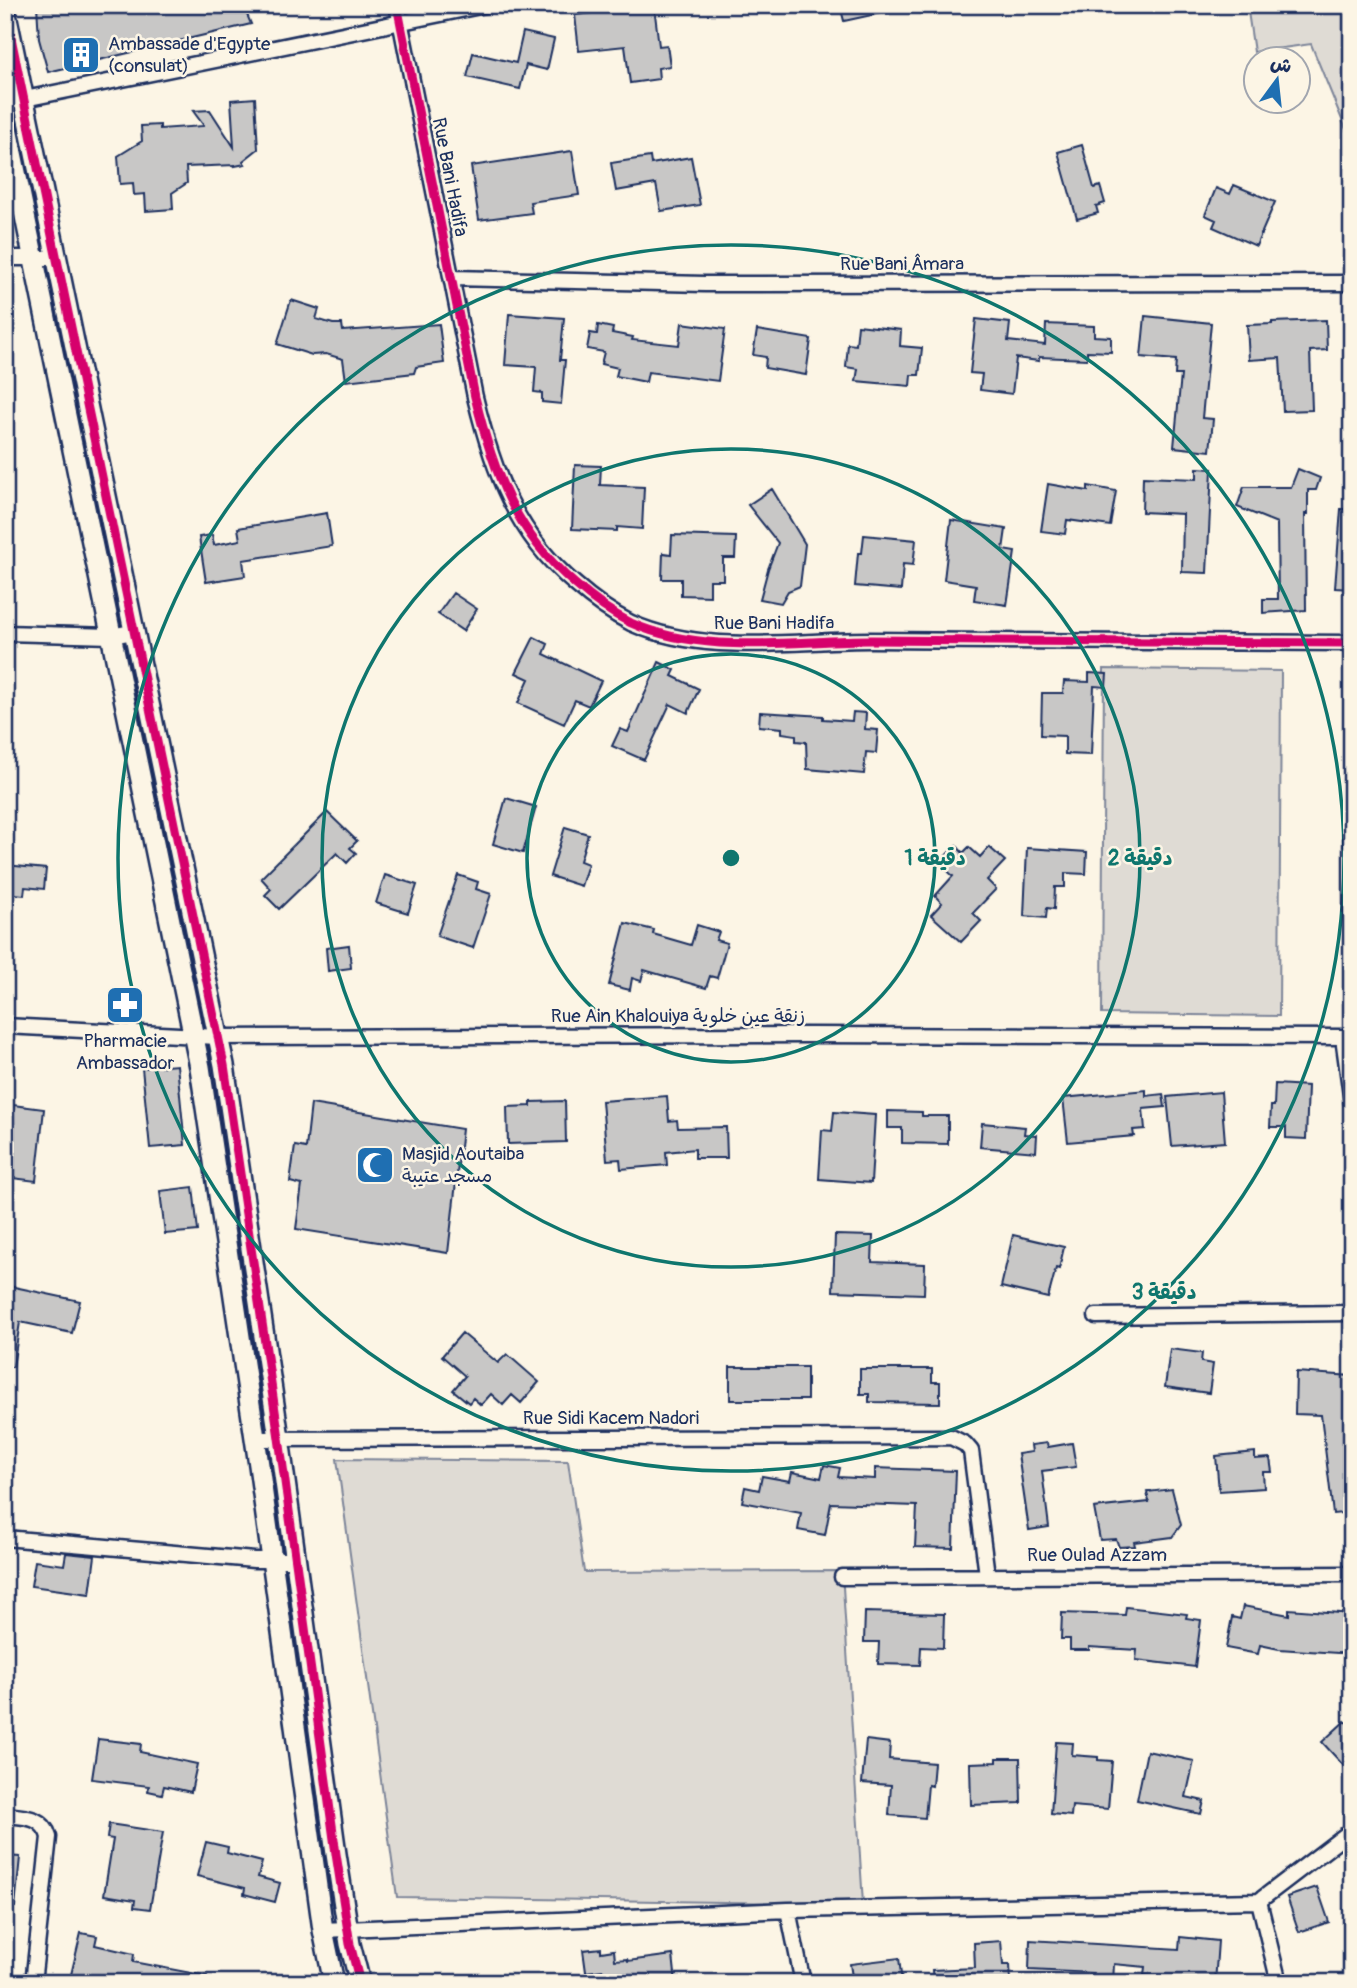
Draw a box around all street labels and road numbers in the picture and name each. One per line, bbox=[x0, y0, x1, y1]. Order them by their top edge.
street label: Rue Bani Hadifa bbox=[427, 115, 473, 239]
street label: Rue Bani Âmara bbox=[840, 252, 964, 276]
street label: Rue Bani Hadifa bbox=[714, 611, 834, 635]
street label: Rue Ain Khalouiya زنقة عين خلوية bbox=[551, 1004, 805, 1028]
street label: Rue Sidi Kacem Nadori bbox=[523, 1406, 699, 1430]
street label: Rue Oulad Azzam bbox=[1027, 1543, 1167, 1567]

